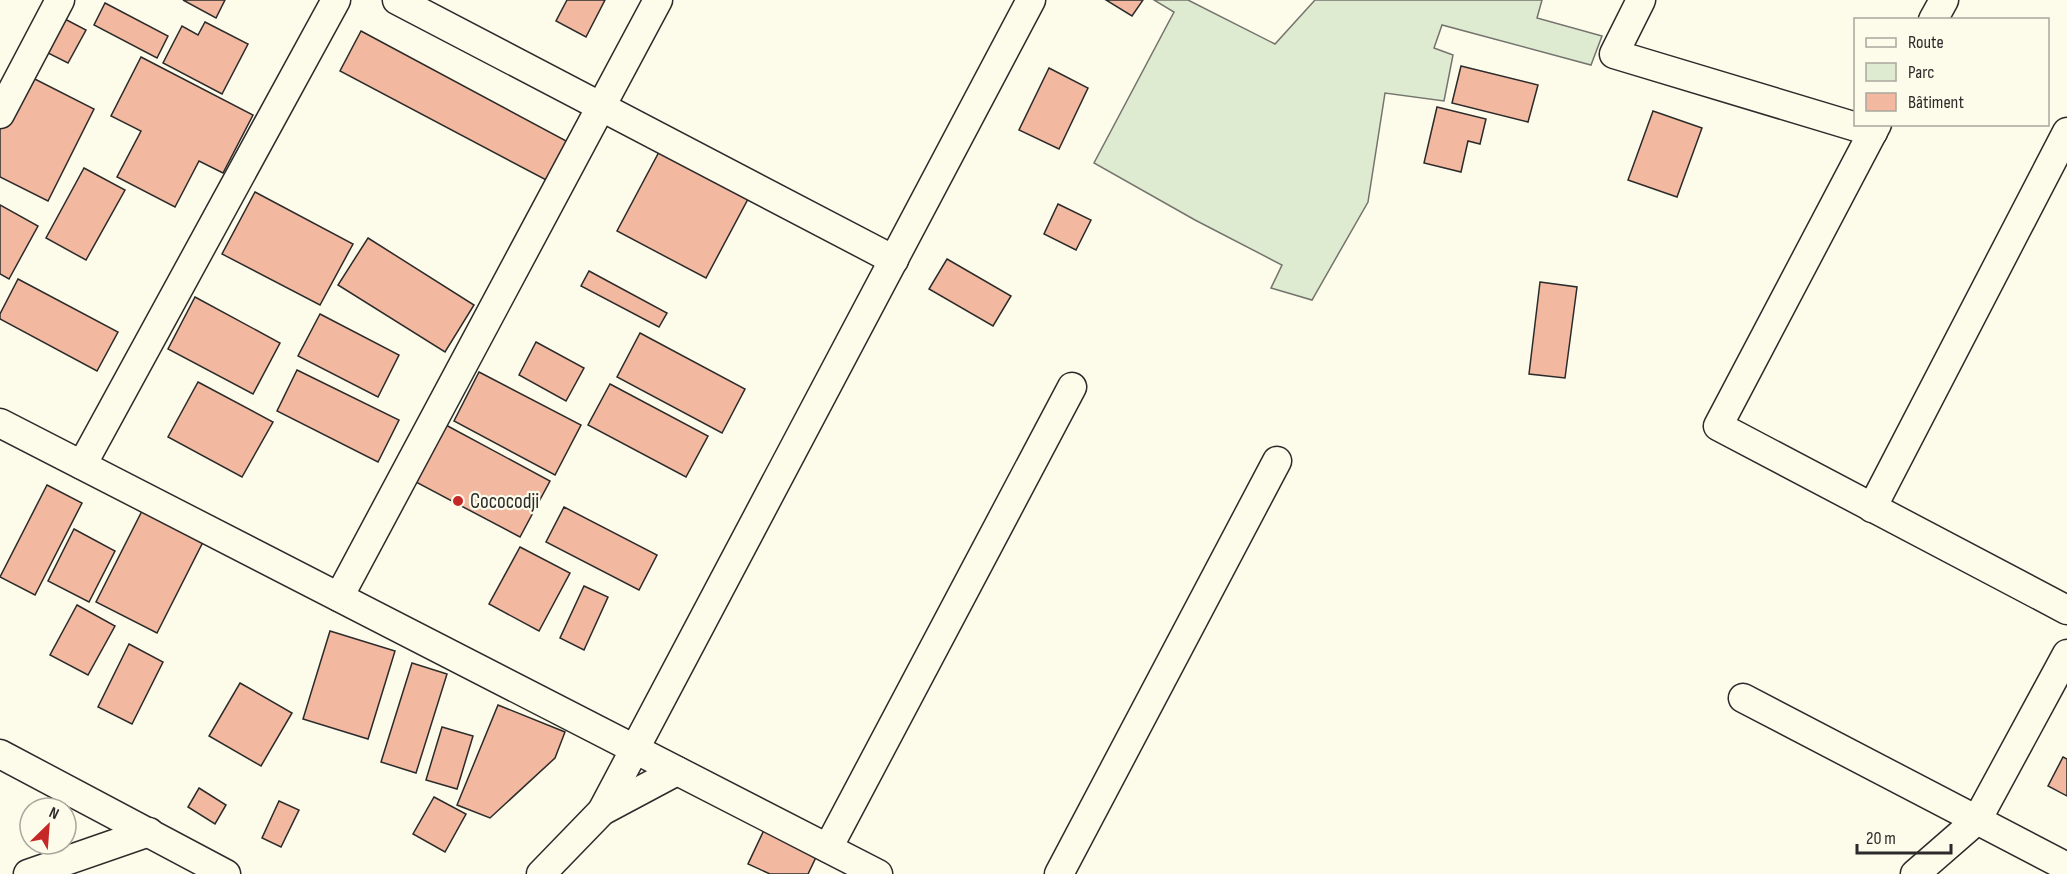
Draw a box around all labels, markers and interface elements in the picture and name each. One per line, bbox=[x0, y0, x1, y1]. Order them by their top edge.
legend bbox=[1854, 18, 2049, 126]
text: Route bbox=[1908, 32, 1944, 53]
text: Parc bbox=[1908, 62, 1934, 83]
text: Bâtiment bbox=[1908, 92, 1964, 113]
place label: Cococodji bbox=[470, 489, 539, 514]
marker: Cococodji bbox=[451, 494, 465, 508]
north arrow bbox=[18, 796, 78, 856]
text: N bbox=[46, 803, 62, 824]
scale bar bbox=[1857, 817, 1952, 855]
text: 20 m bbox=[1866, 828, 1896, 849]

